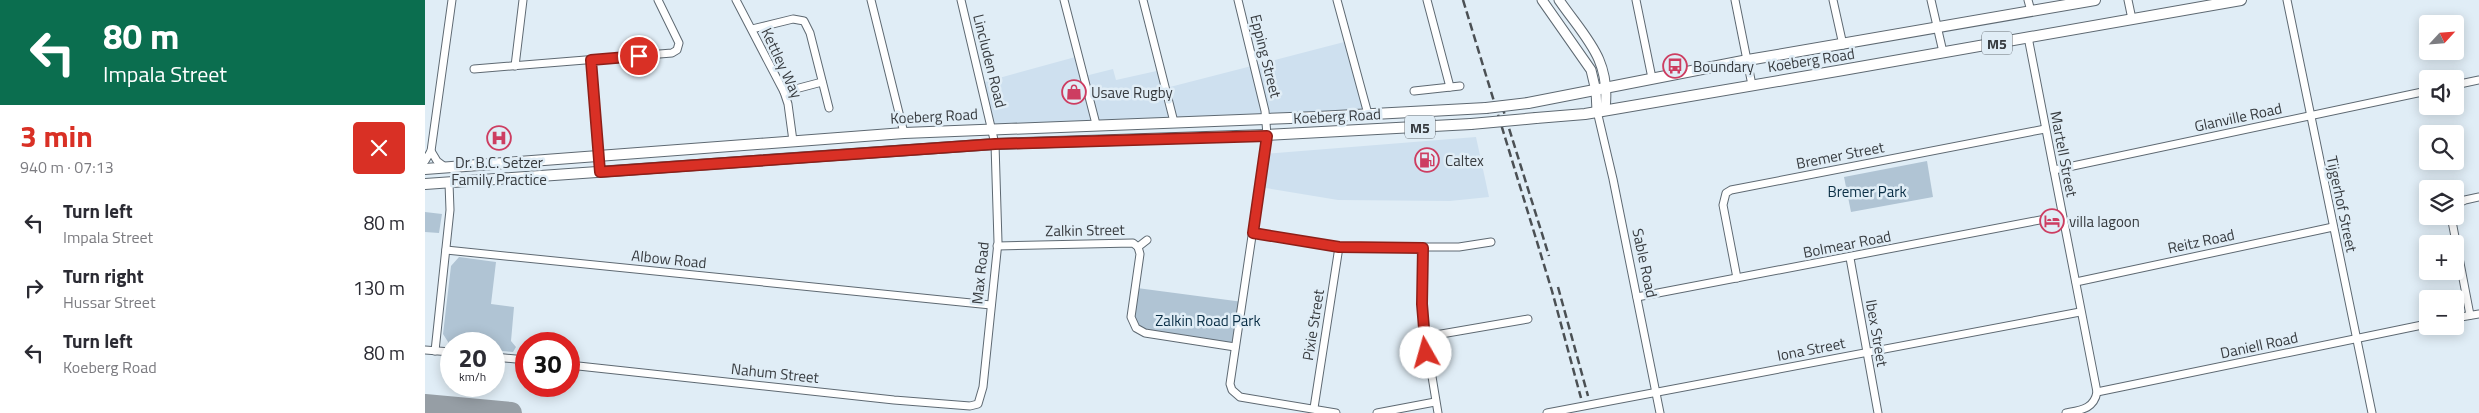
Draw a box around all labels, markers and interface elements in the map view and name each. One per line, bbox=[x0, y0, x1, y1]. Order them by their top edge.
text: 80 m bbox=[103, 9, 179, 63]
street label: Lincluden Road bbox=[967, 12, 1013, 110]
street label: Epping Street bbox=[1245, 12, 1288, 101]
north arrow bbox=[2419, 15, 2464, 60]
map controls bbox=[2419, 15, 2464, 335]
icon: left bbox=[20, 20, 85, 85]
street label: Kettley Way bbox=[756, 24, 808, 102]
road number: M5 bbox=[1982, 32, 2012, 54]
pin bbox=[618, 35, 660, 77]
icon: arrive bbox=[625, 42, 653, 70]
street label: Koeberg Road bbox=[1766, 42, 1856, 78]
bus stop icon: Boundary bbox=[1662, 53, 1688, 79]
place label: Boundary bbox=[1693, 55, 1754, 78]
text: Impala Street bbox=[103, 57, 227, 91]
button: sound bbox=[2419, 70, 2464, 115]
shop icon: Usave Rugby bbox=[1061, 79, 1087, 105]
place label: Usave Rugby bbox=[1091, 81, 1173, 104]
street label: Glanville Road bbox=[2192, 97, 2284, 137]
street label: Koeberg Road bbox=[890, 102, 978, 130]
street label: Koeberg Road bbox=[1293, 102, 1381, 130]
street label: Martell Street bbox=[2044, 109, 2084, 200]
text: 3 min bbox=[20, 113, 93, 159]
road number: M5 bbox=[1405, 115, 1435, 138]
button: close bbox=[353, 122, 405, 174]
hospital icon: Dr. B.C. Setzer Family Practice bbox=[486, 125, 512, 151]
button: search bbox=[2419, 125, 2464, 170]
street label: Bremer Street bbox=[1794, 135, 1887, 175]
fuel station icon: Caltex bbox=[1414, 147, 1440, 173]
place label: Caltex bbox=[1445, 149, 1484, 172]
place label: Dr. B.C. Setzer Family Practice bbox=[451, 151, 547, 191]
street label: Tijgerhof Street bbox=[2321, 154, 2364, 255]
text: 940 m · 07:13 bbox=[20, 155, 114, 179]
park label: Bremer Park bbox=[1827, 180, 1907, 203]
button: layers bbox=[2419, 180, 2464, 225]
text: Turn left bbox=[63, 196, 133, 225]
text: 80 m bbox=[364, 208, 405, 237]
hotel icon: villa lagoon bbox=[2039, 208, 2065, 234]
icon: left bbox=[20, 209, 48, 237]
place label: villa lagoon bbox=[2069, 210, 2140, 233]
street label: Zalkin Street bbox=[1045, 218, 1126, 242]
street label: Reitz Road bbox=[2165, 223, 2237, 259]
street label: Bolmear Road bbox=[1801, 224, 1893, 264]
text: Impala Street bbox=[63, 225, 153, 249]
street label: Sable Road bbox=[1626, 226, 1664, 300]
button: + bbox=[2419, 235, 2464, 280]
street label: Max Road bbox=[965, 241, 995, 305]
street label: Albow Road bbox=[630, 244, 708, 274]
text: Turn right bbox=[63, 261, 144, 290]
text: 130 m bbox=[353, 273, 405, 302]
icon: right bbox=[20, 274, 48, 302]
street label: Pixie Street bbox=[1296, 287, 1330, 362]
text: Hussar Street bbox=[63, 290, 156, 314]
button: − bbox=[2419, 290, 2464, 335]
street label: Ibex Street bbox=[1860, 298, 1894, 369]
park label: Zalkin Road Park bbox=[1155, 309, 1261, 332]
text: Turn left bbox=[63, 326, 133, 355]
position arrow bbox=[1399, 326, 1451, 378]
street label: Daniell Road bbox=[2218, 326, 2300, 364]
street label: Iona Street bbox=[1775, 331, 1848, 367]
speed limit sign: 30 bbox=[515, 332, 580, 397]
text: 80 m bbox=[364, 338, 405, 367]
icon: left bbox=[20, 339, 48, 367]
text: 20 bbox=[458, 339, 487, 377]
text: Koeberg Road bbox=[63, 355, 157, 379]
street label: Nahum Street bbox=[730, 357, 821, 389]
text: km/h bbox=[459, 367, 486, 386]

